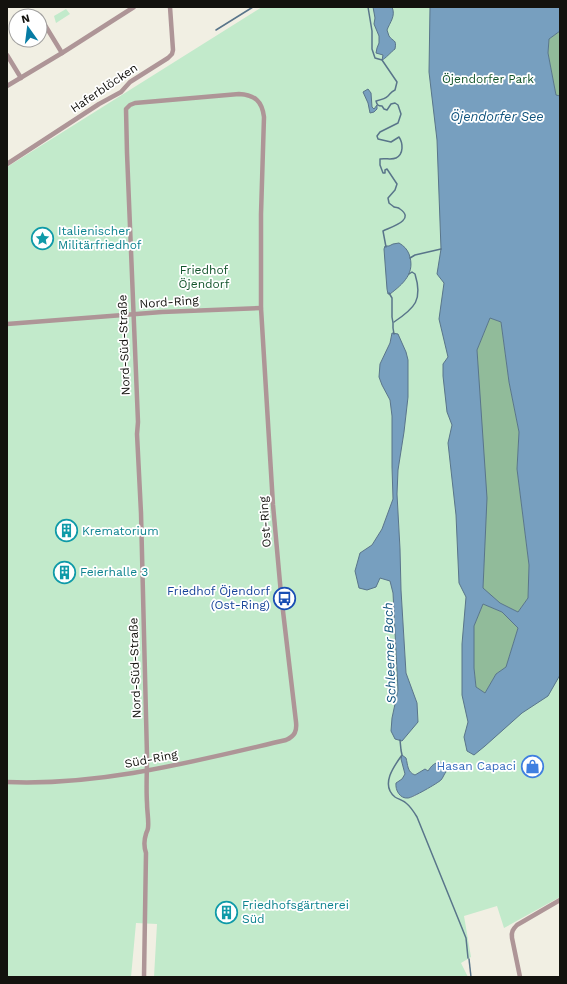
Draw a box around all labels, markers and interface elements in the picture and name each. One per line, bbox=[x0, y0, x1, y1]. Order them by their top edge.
north arrow bbox=[8, 8, 48, 48]
text: N bbox=[20, 11, 31, 26]
street label: Haferblöcken bbox=[68, 60, 140, 116]
park label: Öjendorfer Park bbox=[442, 72, 534, 86]
water label: Öjendorfer See bbox=[450, 109, 544, 124]
place label: Italienischer Militärfriedhof bbox=[58, 224, 142, 252]
place icon: Italienischer Militärfriedhof bbox=[30, 225, 56, 251]
park label: Friedhof Öjendorf bbox=[179, 263, 230, 291]
street label: Nord-Ring bbox=[139, 293, 200, 311]
street label: Nord-Süd-Straße bbox=[115, 294, 133, 396]
street label: Ost-Ring bbox=[256, 495, 274, 548]
building icon: Krematorium bbox=[54, 518, 80, 544]
place label: Krematorium bbox=[82, 524, 159, 538]
building icon: Feierhalle 3 bbox=[52, 559, 78, 585]
place label: Feierhalle 3 bbox=[80, 565, 148, 579]
place label: Friedhof Öjendorf (Ost-Ring) bbox=[167, 584, 270, 612]
bus stop icon: Friedhof Öjendorf (Ost-Ring) bbox=[272, 585, 298, 611]
water label: Schleemer Bach bbox=[380, 602, 399, 704]
street label: Nord-Süd-Straße bbox=[126, 617, 144, 719]
street label: Süd-Ring bbox=[123, 747, 179, 771]
shop icon: Hasan Capaci bbox=[519, 753, 545, 779]
place label: Hasan Capaci bbox=[437, 759, 516, 773]
place label: Friedhofsgärtnerei Süd bbox=[242, 898, 349, 926]
building icon: Friedhofsgärtnerei Süd bbox=[213, 899, 239, 925]

